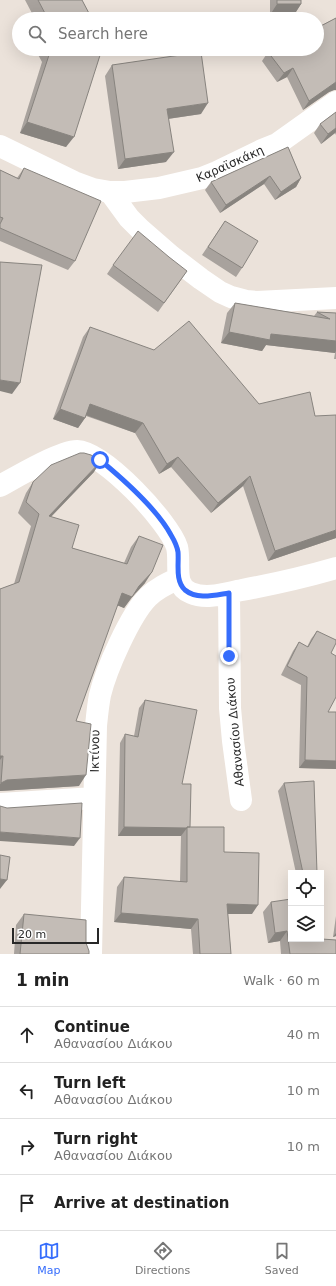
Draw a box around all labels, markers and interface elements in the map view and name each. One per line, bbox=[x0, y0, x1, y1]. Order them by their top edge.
search box bbox=[12, 12, 324, 56]
icon: search bbox=[26, 23, 48, 45]
text: Search here bbox=[58, 25, 148, 43]
street label: Καραϊσκάκη bbox=[194, 143, 266, 185]
route start bbox=[91, 451, 109, 469]
route end bbox=[220, 647, 238, 665]
street label: Αθανασίου Διάκου bbox=[223, 677, 247, 787]
street label: Ικτίνου bbox=[88, 729, 102, 773]
map controls bbox=[288, 870, 324, 942]
button: locate bbox=[288, 870, 324, 906]
button: layers bbox=[288, 906, 324, 942]
scale bar bbox=[12, 926, 99, 945]
text: 20 m bbox=[18, 928, 46, 941]
text: 1 min bbox=[16, 970, 69, 990]
text: Walk · 60 m bbox=[243, 973, 320, 988]
text: Continue bbox=[54, 1018, 130, 1036]
icon: ahead bbox=[16, 1024, 38, 1046]
text: 40 m bbox=[287, 1027, 320, 1042]
text: Αθανασίου Διάκου bbox=[54, 1036, 173, 1051]
text: Turn left bbox=[54, 1074, 126, 1092]
icon: left bbox=[16, 1080, 38, 1102]
text: 10 m bbox=[287, 1083, 320, 1098]
text: Αθανασίου Διάκου bbox=[54, 1092, 173, 1107]
text: Turn right bbox=[54, 1130, 138, 1148]
icon: right bbox=[16, 1136, 38, 1158]
text: 10 m bbox=[287, 1139, 320, 1154]
text: Αθανασίου Διάκου bbox=[54, 1148, 173, 1163]
icon: arrive bbox=[16, 1192, 38, 1214]
text: Arrive at destination bbox=[54, 1194, 229, 1212]
tab: Map bbox=[37, 1240, 60, 1277]
tab: Directions bbox=[135, 1240, 190, 1277]
tab: Saved bbox=[265, 1240, 299, 1277]

